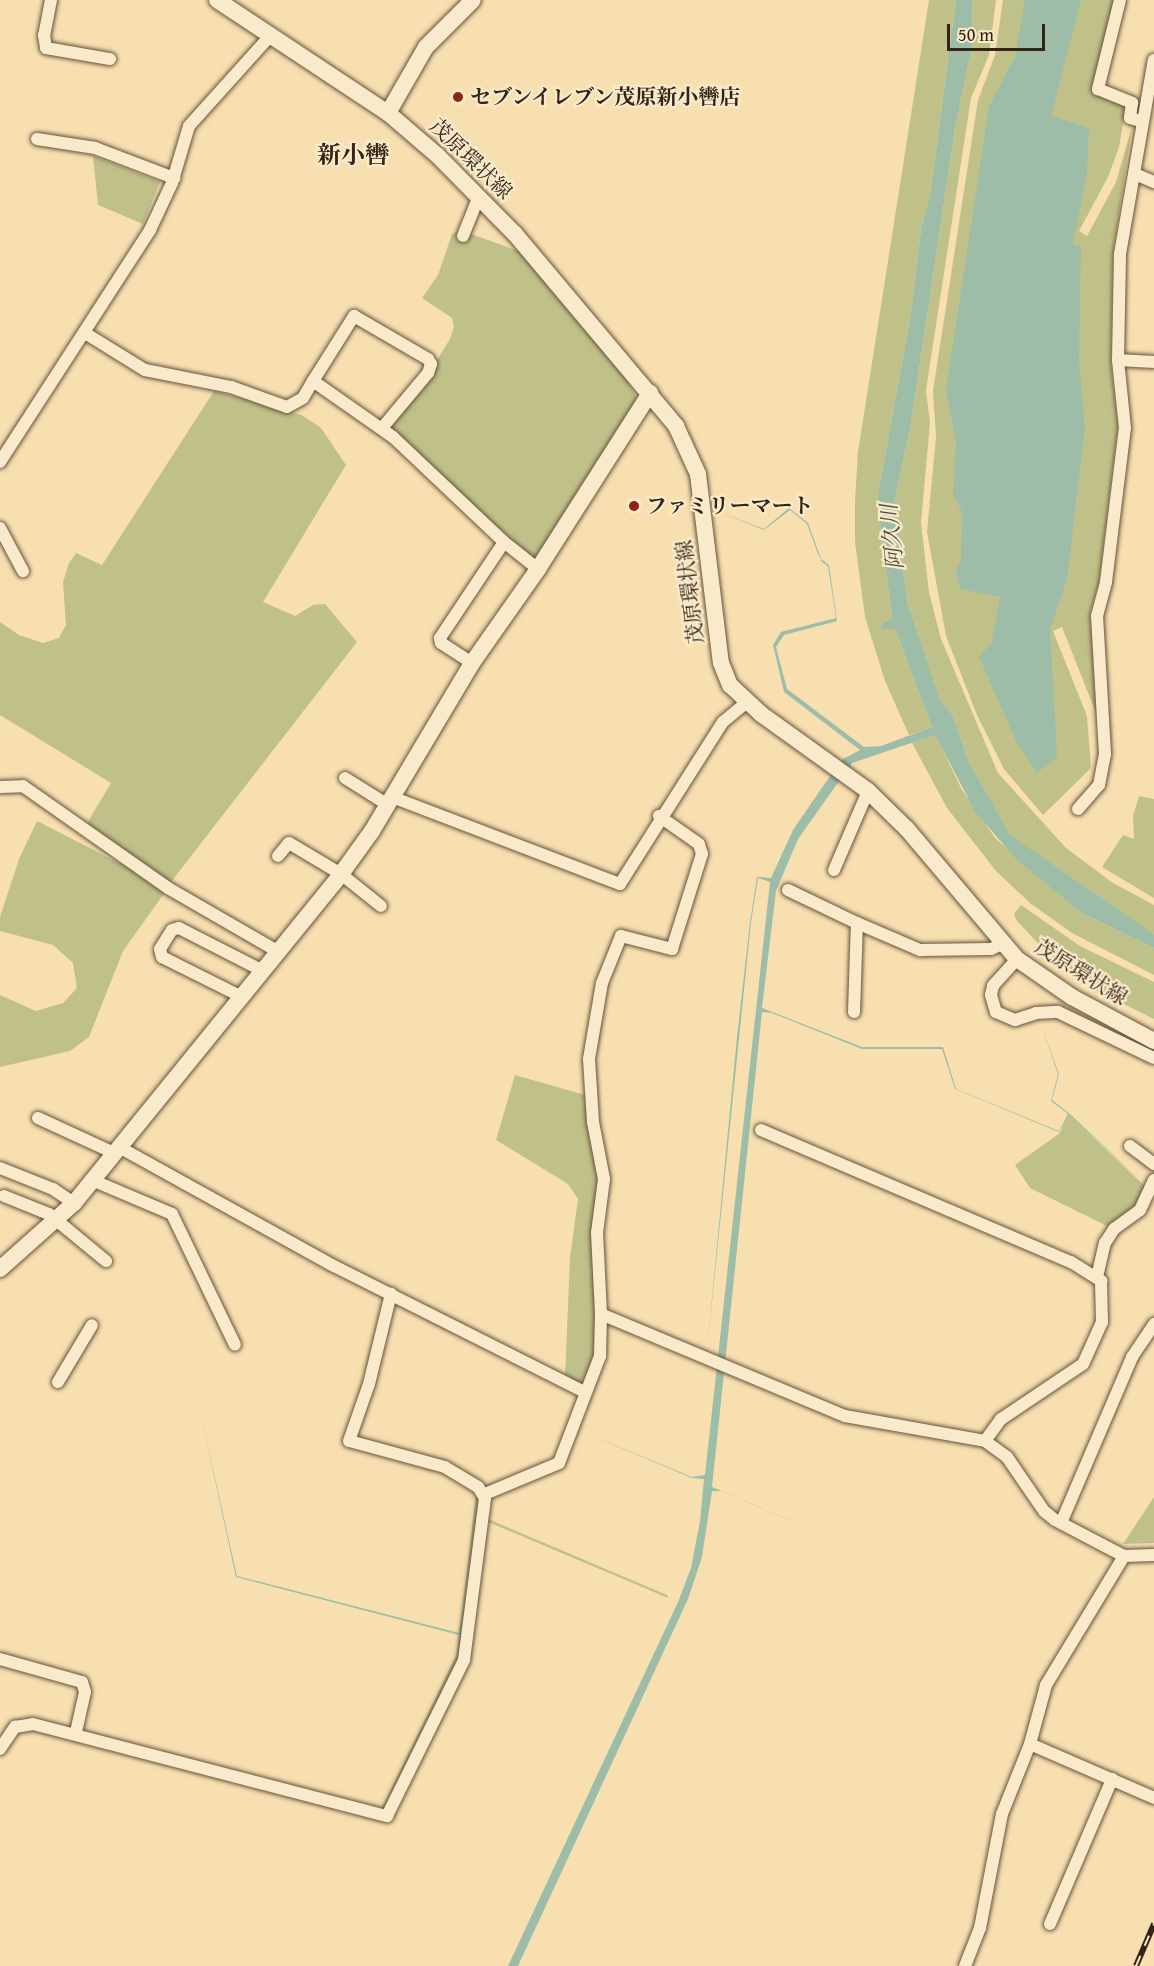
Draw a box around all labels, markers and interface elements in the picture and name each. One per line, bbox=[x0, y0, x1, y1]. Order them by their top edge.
scale bar bbox=[950, 12, 1048, 50]
text: 50 m bbox=[958, 21, 994, 48]
place label: セブンイレブン茂原新小轡店 bbox=[470, 84, 743, 110]
marker: セブンイレブン茂原新小轡店 bbox=[451, 90, 465, 104]
street label: 茂原環状線 bbox=[424, 113, 518, 205]
district label: 新小轡 bbox=[317, 141, 389, 169]
place label: ファミリーマート bbox=[646, 493, 814, 519]
marker: ファミリーマート bbox=[627, 499, 641, 513]
water label: 阿久川 bbox=[875, 503, 909, 571]
street label: 茂原環状線 bbox=[671, 538, 709, 646]
street label: 茂原環状線 bbox=[1030, 933, 1132, 1011]

